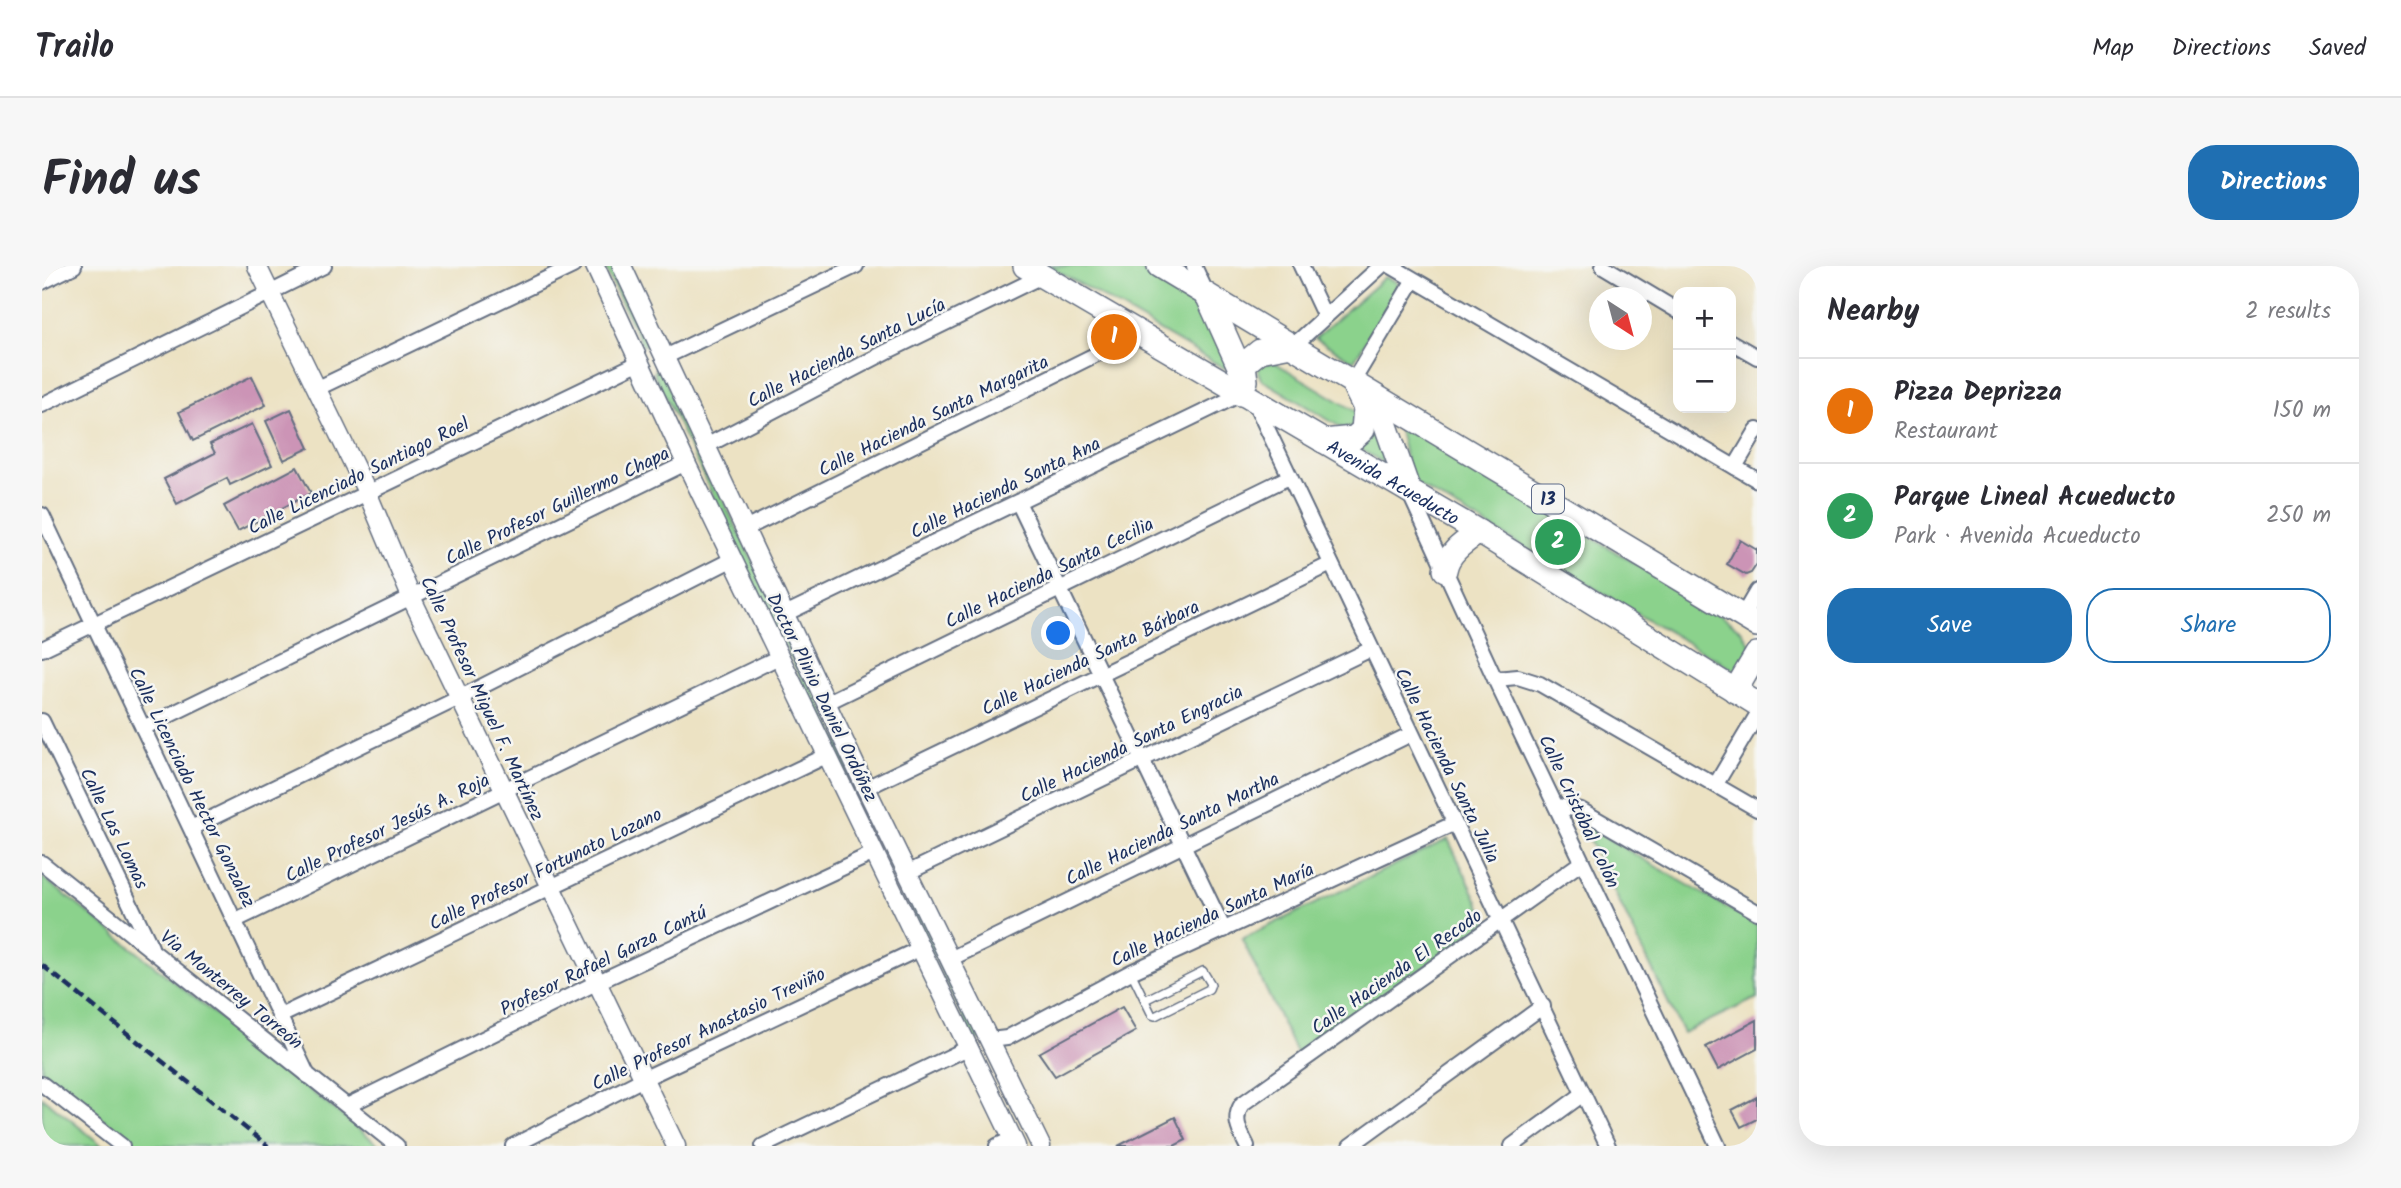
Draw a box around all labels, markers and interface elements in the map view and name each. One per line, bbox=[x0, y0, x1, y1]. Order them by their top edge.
text: Trailo bbox=[35, 22, 114, 75]
text: Map bbox=[2092, 29, 2134, 68]
text: Directions bbox=[2172, 29, 2271, 68]
text: Saved bbox=[2309, 29, 2366, 68]
text: Find us bbox=[42, 143, 200, 221]
button: Directions bbox=[2188, 145, 2359, 220]
north arrow bbox=[1589, 287, 1652, 350]
map controls bbox=[1673, 287, 1736, 413]
button: + bbox=[1673, 287, 1736, 350]
text: Nearby bbox=[1827, 288, 1919, 336]
street label: Calle Hacienda Santa Lucía bbox=[742, 291, 952, 417]
text: 2 results bbox=[2245, 294, 2331, 330]
pin: 1 bbox=[1091, 311, 1137, 363]
street label: Calle Hacienda Santa Margarita bbox=[813, 348, 1054, 486]
button: − bbox=[1673, 350, 1736, 413]
text: Pizza Deprizza bbox=[1894, 372, 2062, 414]
text: 1 bbox=[1847, 393, 1853, 429]
text: 150 m bbox=[2272, 393, 2331, 429]
street label: Calle Licenciado Santiago Roel bbox=[243, 410, 475, 544]
text: Restaurant bbox=[1894, 414, 1998, 450]
street label: Calle Hacienda Santa Ana bbox=[906, 430, 1106, 548]
street label: Avenida Acueducto bbox=[1320, 433, 1465, 534]
street label: Calle Profesor Guillermo Chapa bbox=[441, 439, 675, 574]
text: Parque Lineal Acueducto bbox=[1894, 477, 2175, 519]
road number: 13 bbox=[1532, 484, 1564, 513]
text: 2 bbox=[1843, 498, 1857, 534]
text: 250 m bbox=[2266, 498, 2331, 534]
street label: Calle Hacienda Santa Cecilia bbox=[940, 510, 1159, 637]
pin: 2 bbox=[1535, 516, 1581, 568]
text: Park · Avenida Acueducto bbox=[1894, 519, 2141, 555]
street label: Calle Profesor Miguel F. Martínez bbox=[411, 572, 551, 826]
street label: Doctor Plinio Daniel Ordóñez bbox=[757, 588, 885, 807]
button: Save bbox=[1827, 588, 2072, 663]
button: Share bbox=[2086, 588, 2331, 663]
street label: Calle Hacienda Santa Bárbara bbox=[977, 593, 1205, 725]
your location bbox=[1041, 616, 1075, 650]
street label: Calle Licenciado Hector Gonzalez bbox=[120, 663, 263, 913]
street label: Calle Hacienda Santa Julia bbox=[1386, 663, 1507, 869]
street label: Calle Hacienda Santa Engracia bbox=[1015, 678, 1249, 812]
street label: Calle Cristóbal Colón bbox=[1529, 730, 1627, 894]
street label: Calle Las Lomas bbox=[71, 763, 156, 895]
street label: Calle Hacienda Santa Martha bbox=[1061, 765, 1285, 895]
street label: Calle Profesor Jesús A. Roja bbox=[280, 766, 495, 892]
street label: Calle Profesor Fortunato Lozano bbox=[424, 800, 668, 939]
street label: Calle Hacienda Santa María bbox=[1106, 855, 1320, 976]
street label: Profesor Rafael Garza Cantú bbox=[495, 898, 713, 1025]
street label: Calle Hacienda El Recodo bbox=[1305, 902, 1489, 1043]
street label: Via Monterrey Torreón bbox=[152, 923, 309, 1058]
street label: Calle Profesor Anastasio Treviño bbox=[587, 960, 831, 1100]

